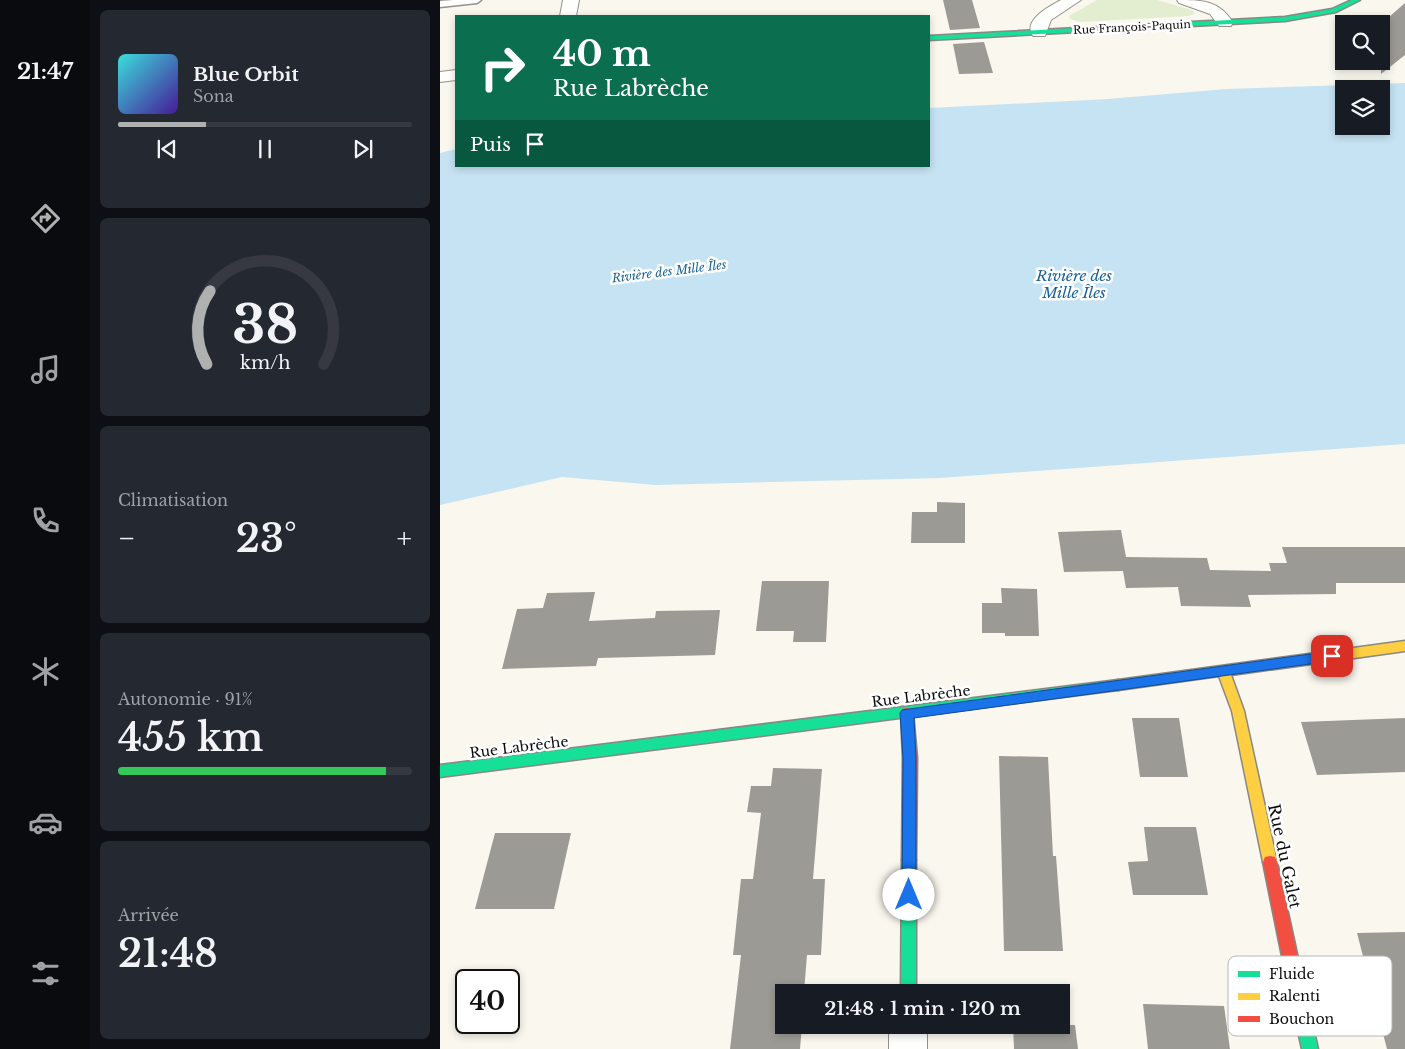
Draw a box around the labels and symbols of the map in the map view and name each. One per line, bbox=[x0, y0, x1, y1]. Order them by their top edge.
street label: Rue François-Paquin bbox=[1073, 17, 1192, 37]
water label: Rivière des Mille Îles bbox=[610, 255, 727, 286]
water label: Rivière des Mille Îles bbox=[1035, 266, 1112, 302]
pin bbox=[1311, 635, 1353, 677]
street label: Rue Labrèche bbox=[871, 681, 971, 711]
street label: Rue Labrèche bbox=[469, 732, 569, 762]
street label: Rue du Galet bbox=[1264, 802, 1306, 910]
position arrow bbox=[882, 868, 934, 920]
legend bbox=[1228, 956, 1392, 1036]
text: Fluide bbox=[1269, 965, 1315, 983]
speed limit sign: 40 bbox=[455, 969, 520, 1034]
text: Ralenti bbox=[1269, 987, 1320, 1005]
text: Bouchon bbox=[1269, 1010, 1335, 1028]

